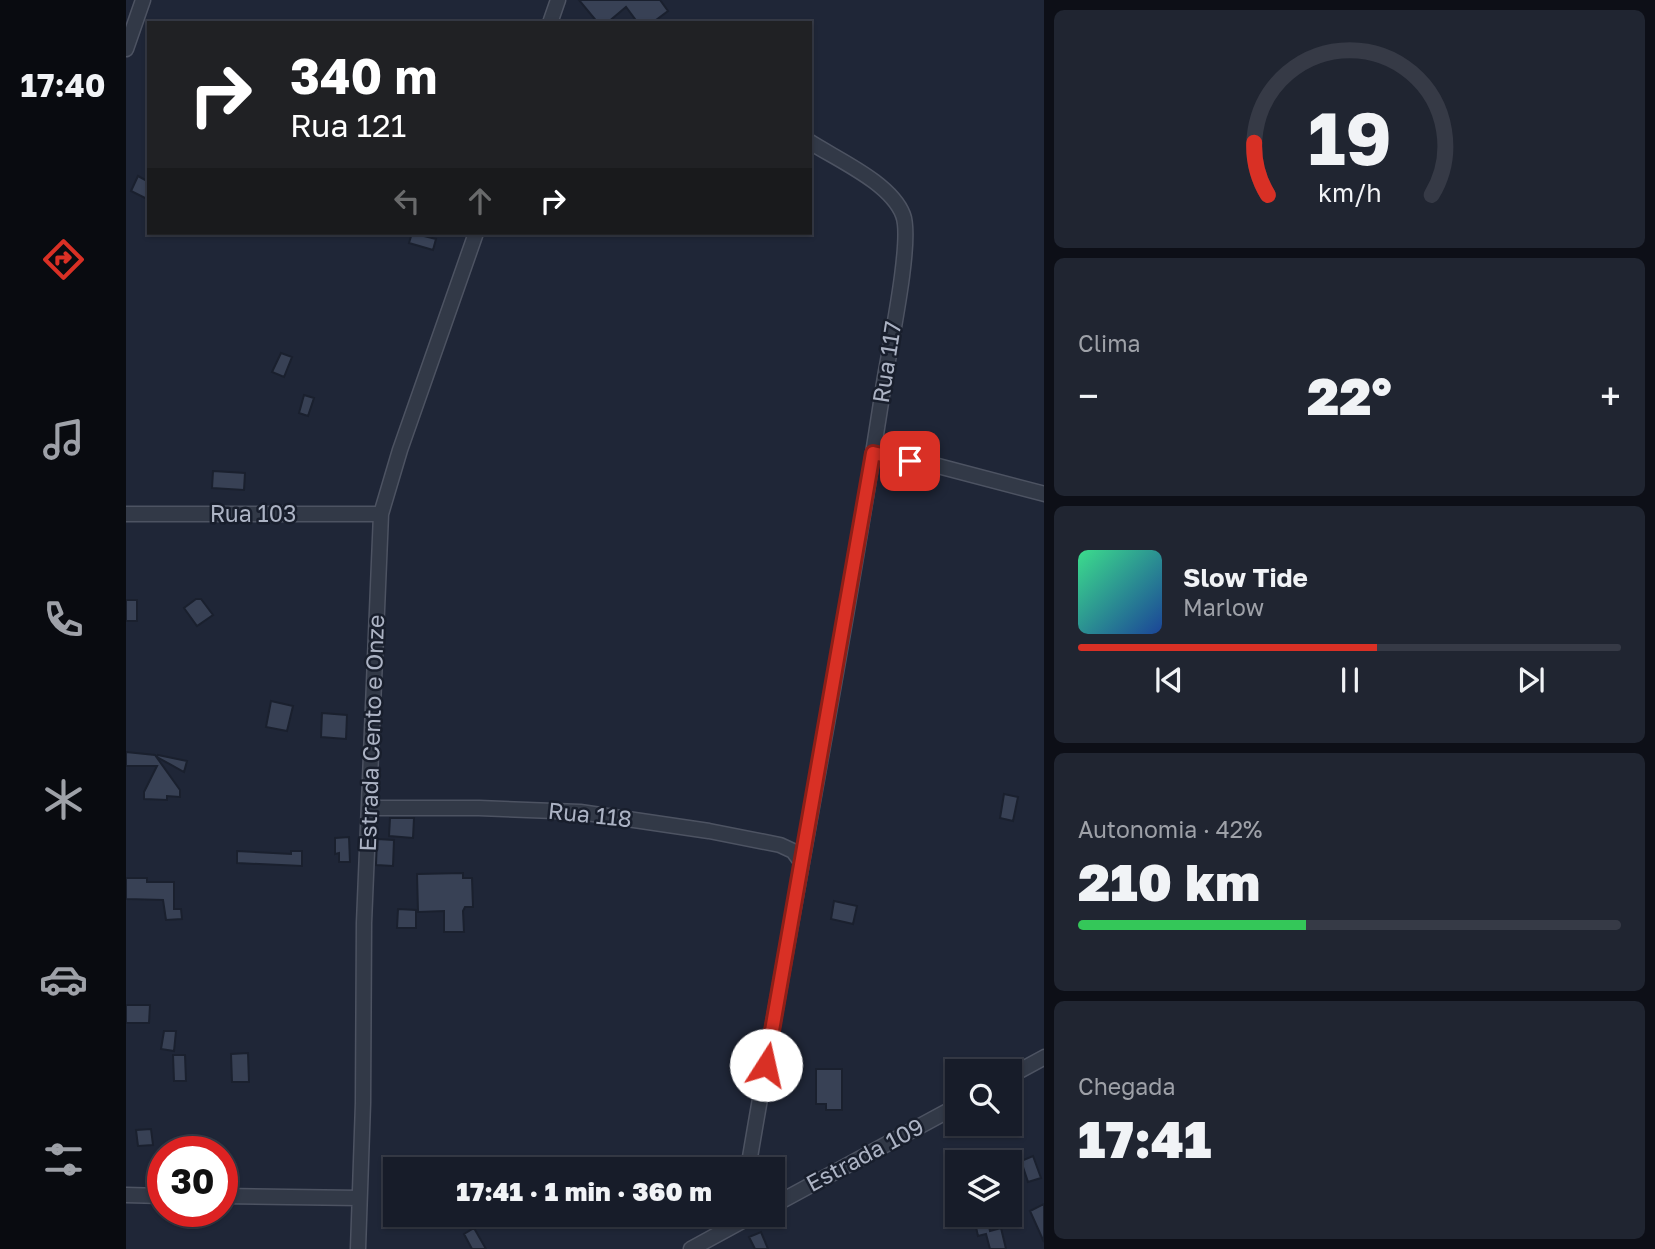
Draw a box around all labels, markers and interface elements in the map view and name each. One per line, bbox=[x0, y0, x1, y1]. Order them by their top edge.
text: 340 m bbox=[290, 46, 438, 105]
icon: right bbox=[175, 49, 266, 140]
text: 17:40 bbox=[21, 66, 105, 104]
text: 19 bbox=[1308, 94, 1391, 181]
text: Rua 121 bbox=[290, 106, 406, 144]
text: km/h bbox=[1318, 177, 1381, 208]
icon: left bbox=[388, 182, 426, 220]
icon: ahead bbox=[461, 182, 499, 220]
icon: right bbox=[534, 182, 572, 220]
icon: directions bbox=[39, 235, 88, 284]
street label: Rua 117 bbox=[866, 319, 906, 405]
text: Clima bbox=[1078, 329, 1141, 357]
text: 22° bbox=[1307, 364, 1392, 426]
text: − bbox=[1078, 373, 1099, 418]
text: + bbox=[1600, 373, 1621, 418]
icon: music bbox=[39, 415, 88, 464]
pin bbox=[880, 431, 940, 491]
icon: arrive bbox=[891, 442, 929, 480]
street label: Rua 103 bbox=[210, 499, 296, 527]
text: Slow Tide bbox=[1183, 562, 1308, 593]
text: Marlow bbox=[1183, 593, 1264, 621]
icon: phone bbox=[39, 595, 88, 644]
street label: Estrada Cento e Onze bbox=[353, 614, 389, 852]
icon: previous bbox=[1150, 661, 1188, 699]
icon: pause bbox=[1331, 661, 1369, 699]
icon: next bbox=[1512, 661, 1550, 699]
icon: climate bbox=[39, 775, 88, 824]
street label: Rua 118 bbox=[547, 796, 633, 832]
text: Autonomia · 42% bbox=[1078, 815, 1262, 843]
text: 210 km bbox=[1078, 850, 1260, 912]
icon: car bbox=[39, 955, 88, 1004]
position arrow bbox=[729, 1028, 803, 1102]
map controls bbox=[945, 1059, 1022, 1227]
button: search bbox=[945, 1059, 1022, 1136]
text: Chegada bbox=[1078, 1072, 1175, 1100]
text: 17:41 bbox=[1078, 1107, 1212, 1169]
street label: Estrada 109 bbox=[801, 1111, 928, 1197]
icon: filters bbox=[39, 1135, 88, 1184]
speed limit sign: 30 bbox=[147, 1136, 238, 1227]
button: layers bbox=[945, 1150, 1022, 1227]
text: 17:41 · 1 min · 360 m bbox=[456, 1176, 712, 1207]

